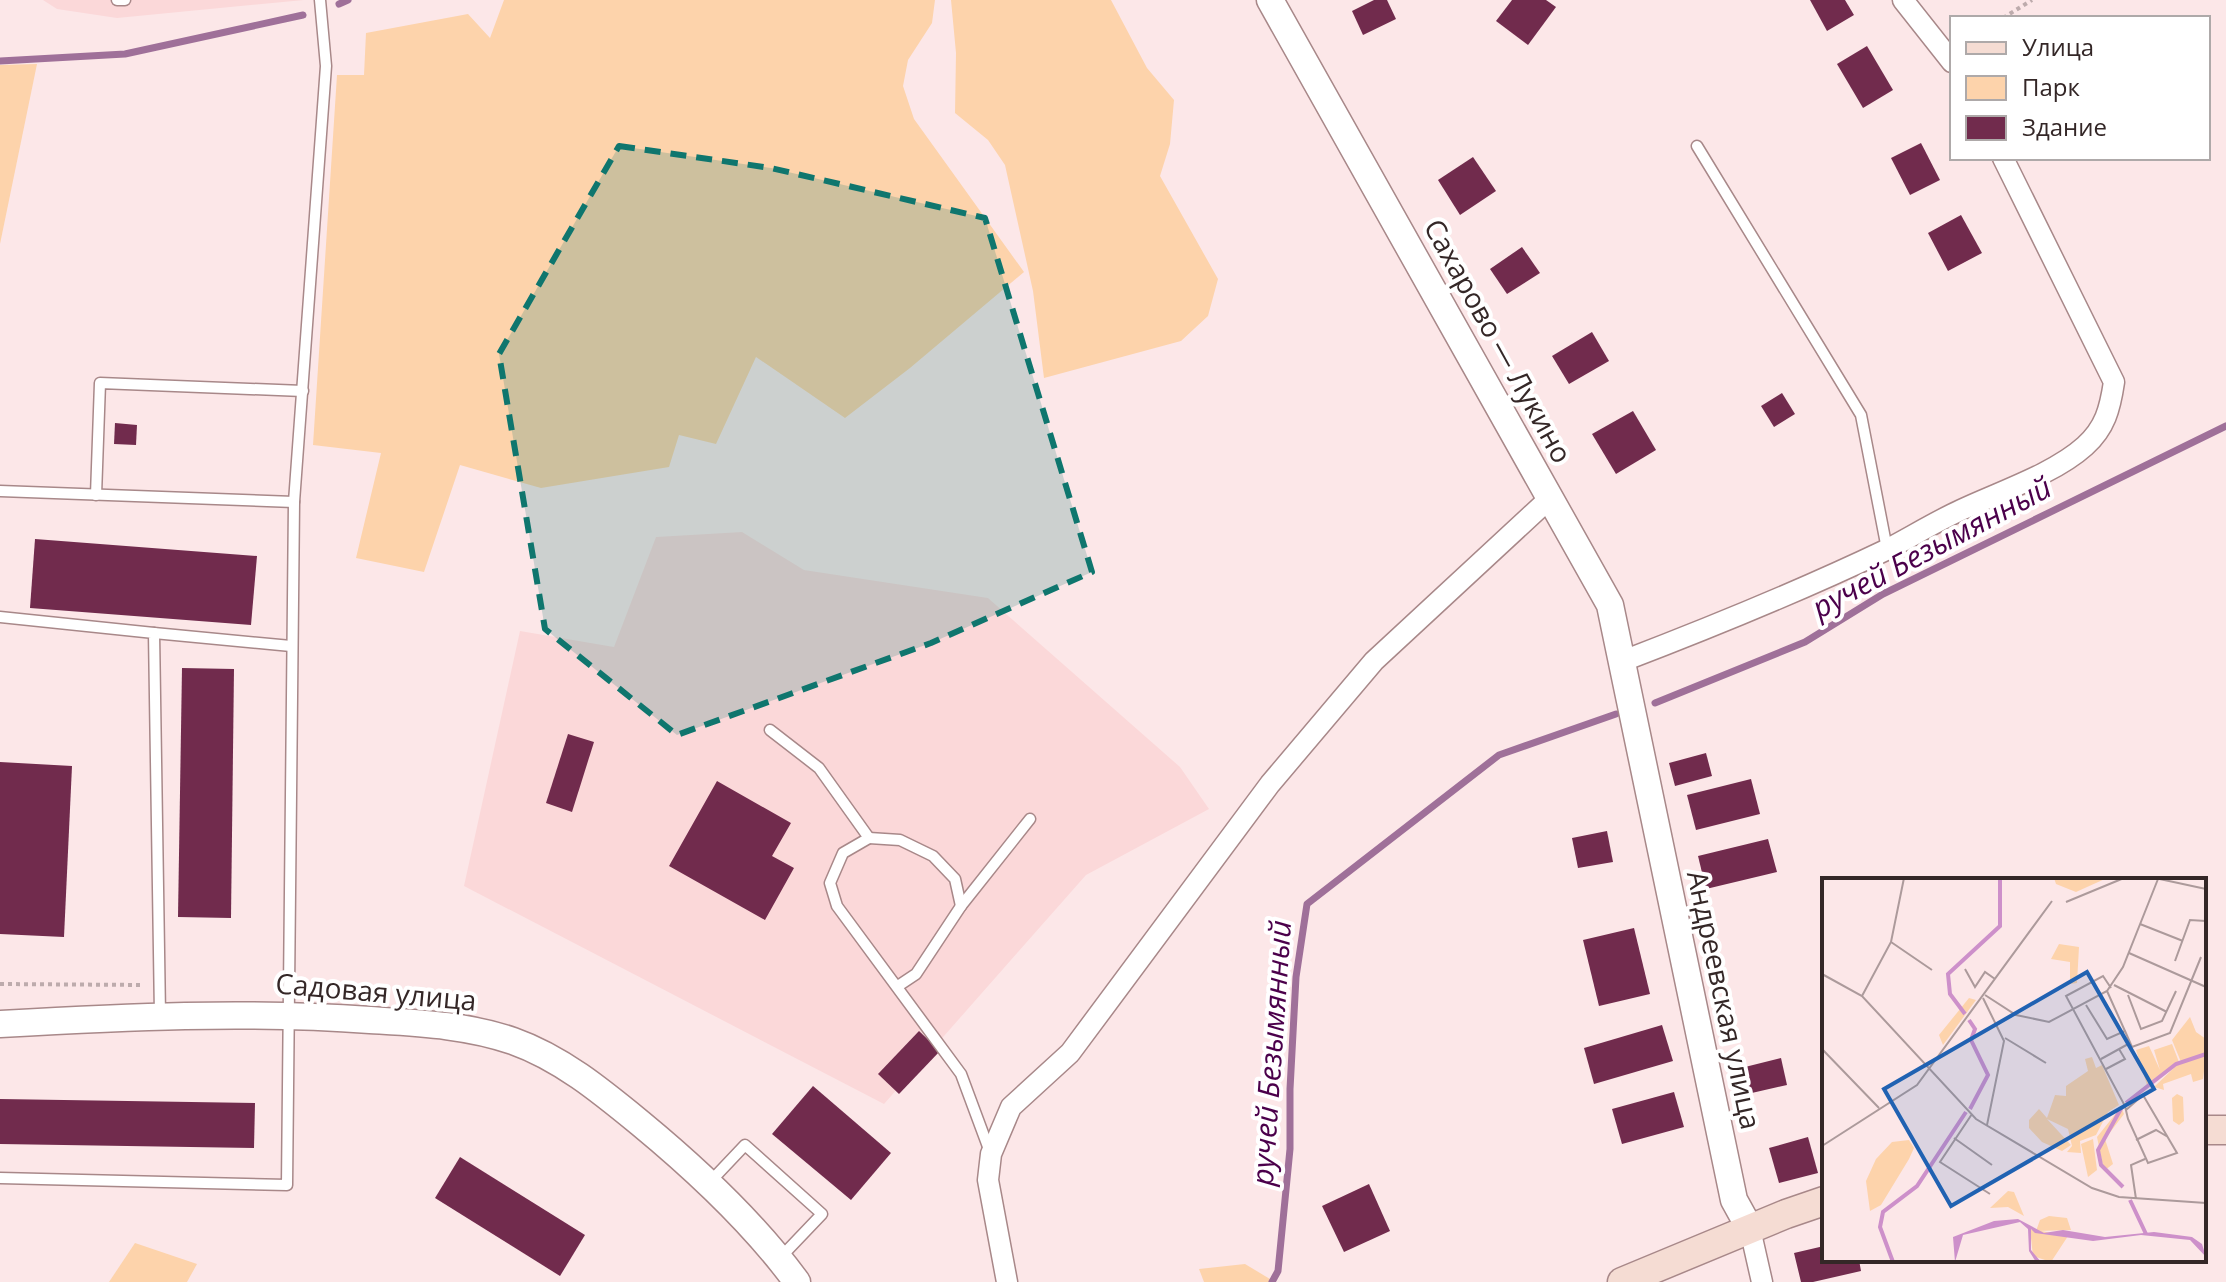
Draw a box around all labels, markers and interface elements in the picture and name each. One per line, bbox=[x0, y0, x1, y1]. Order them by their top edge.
legend bbox=[1950, 16, 2210, 160]
text: Улица bbox=[2022, 30, 2094, 63]
text: Парк bbox=[2022, 70, 2080, 103]
text: Здание bbox=[2022, 110, 2107, 143]
street label: Сахарово — Лукино bbox=[1416, 212, 1582, 469]
water label: ручей Безымянный bbox=[1803, 466, 2058, 628]
street label: Андреевская улица bbox=[1679, 867, 1771, 1133]
inset map bbox=[1822, 878, 2206, 1262]
water label: ручей Безымянный bbox=[1241, 919, 1300, 1188]
street label: Садовая улица bbox=[274, 963, 478, 1019]

